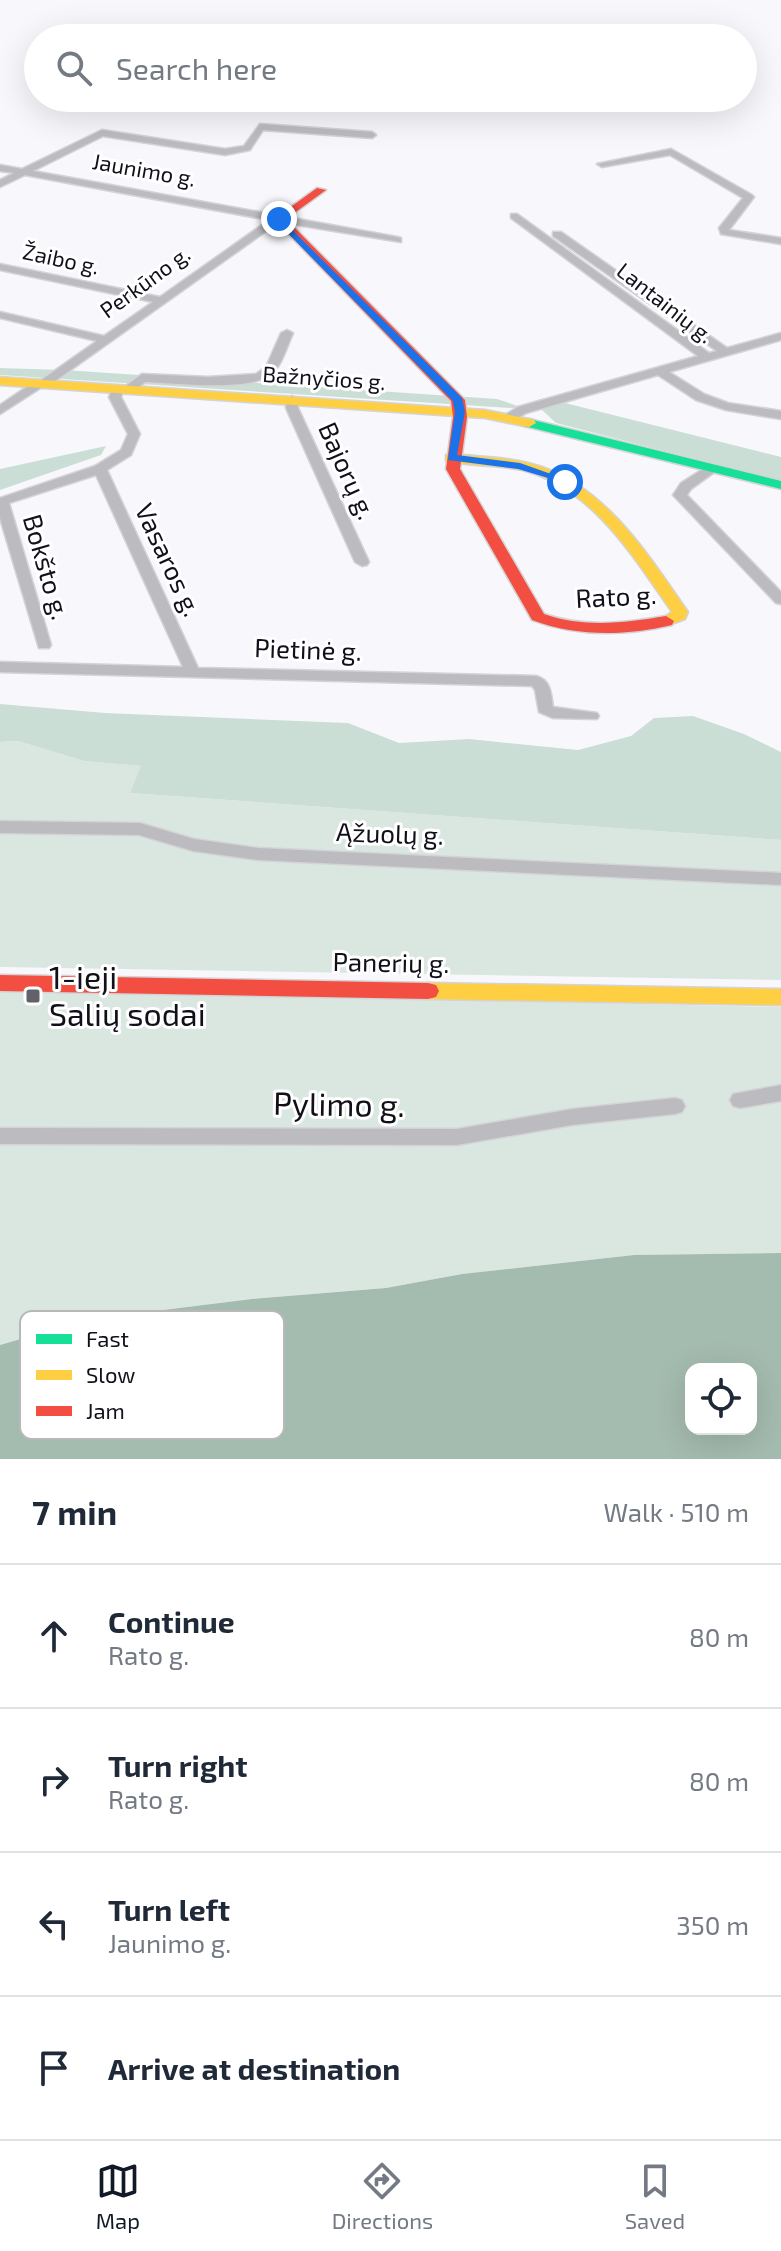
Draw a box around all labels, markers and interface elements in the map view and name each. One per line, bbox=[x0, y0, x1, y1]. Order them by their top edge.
search box bbox=[24, 24, 757, 112]
icon: search bbox=[52, 46, 96, 90]
text: Search here bbox=[116, 50, 277, 86]
street label: Jaunimo g. bbox=[91, 147, 198, 191]
route end bbox=[261, 201, 297, 237]
street label: Žaibo g. bbox=[21, 237, 102, 279]
street label: Perkūno g. bbox=[94, 240, 194, 322]
street label: Lantainių g. bbox=[612, 257, 719, 348]
street label: Bažnyčios g. bbox=[262, 360, 386, 394]
street label: Bajorų g. bbox=[313, 417, 384, 524]
route start bbox=[547, 464, 583, 500]
street label: Vasaros g. bbox=[130, 498, 209, 621]
street label: Bokšto g. bbox=[18, 510, 77, 623]
street label: Rato g. bbox=[575, 578, 657, 613]
street label: Pietinė g. bbox=[254, 631, 362, 666]
street label: Ąžuolų g. bbox=[336, 815, 444, 850]
street label: Panerių g. bbox=[332, 945, 450, 978]
place label: 1-ieji Salių sodai bbox=[49, 957, 206, 1032]
marker: 1-ieji Salių sodai bbox=[24, 987, 42, 1005]
street label: Pylimo g. bbox=[273, 1083, 405, 1123]
legend bbox=[20, 1311, 284, 1439]
text: Fast bbox=[86, 1325, 129, 1351]
text: Slow bbox=[86, 1361, 135, 1387]
map controls bbox=[685, 1363, 757, 1435]
button: locate bbox=[685, 1363, 757, 1435]
text: Jam bbox=[86, 1397, 125, 1423]
text: 7 min bbox=[32, 1491, 117, 1532]
text: Walk · 510 m bbox=[603, 1496, 749, 1527]
text: Continue bbox=[108, 1603, 235, 1639]
icon: ahead bbox=[32, 1614, 76, 1658]
text: 80 m bbox=[689, 1621, 749, 1652]
text: Rato g. bbox=[108, 1639, 189, 1670]
text: Turn right bbox=[108, 1747, 248, 1783]
icon: right bbox=[32, 1758, 76, 1802]
text: 80 m bbox=[689, 1765, 749, 1796]
text: Rato g. bbox=[108, 1783, 189, 1814]
text: Turn left bbox=[108, 1891, 230, 1927]
icon: left bbox=[32, 1902, 76, 1946]
text: 350 m bbox=[676, 1909, 749, 1940]
text: Jaunimo g. bbox=[108, 1927, 231, 1958]
icon: arrive bbox=[32, 2046, 76, 2090]
text: Arrive at destination bbox=[108, 2050, 400, 2086]
tab: Map bbox=[96, 2159, 140, 2233]
tab: Directions bbox=[332, 2159, 433, 2233]
tab: Saved bbox=[625, 2159, 685, 2233]

